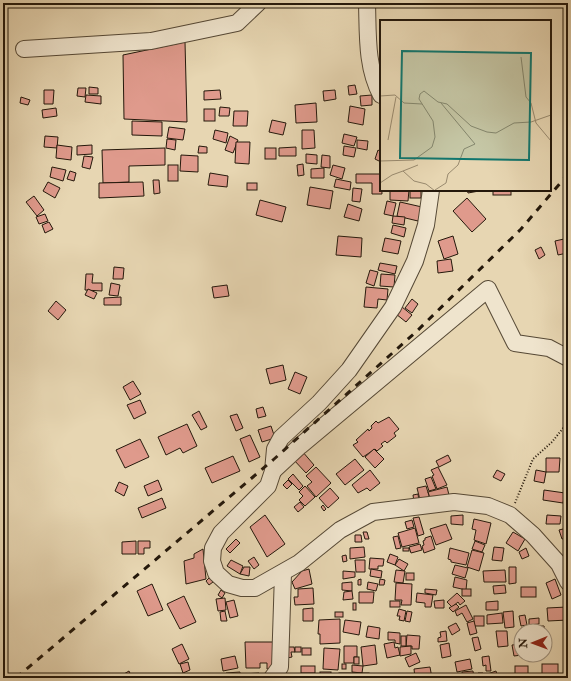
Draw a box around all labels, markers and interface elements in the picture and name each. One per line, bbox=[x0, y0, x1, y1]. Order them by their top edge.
inset map bbox=[380, 20, 551, 191]
north arrow bbox=[513, 623, 553, 663]
text: N bbox=[517, 637, 530, 649]

